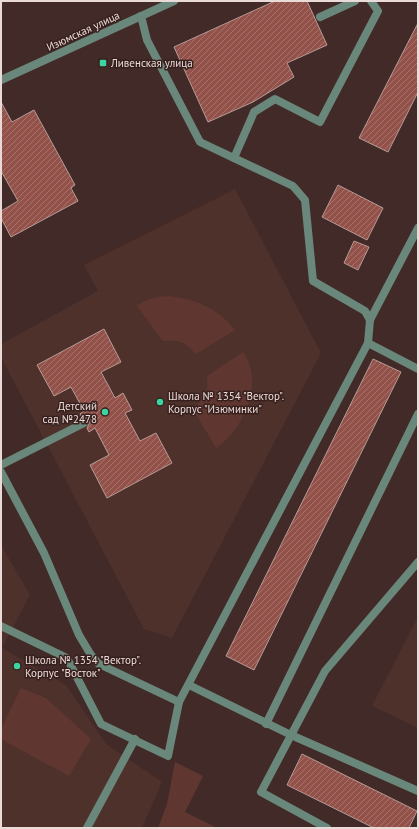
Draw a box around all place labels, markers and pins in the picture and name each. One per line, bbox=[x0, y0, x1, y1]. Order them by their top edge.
place label: Ливенская улица bbox=[110, 56, 193, 70]
marker: Ливенская улица bbox=[98, 58, 108, 68]
place label: Школа № 1354 "Вектор". Корпус "Изюминки" bbox=[168, 389, 284, 416]
marker: Школа № 1354 "Вектор". Корпус "Изюминки" bbox=[155, 397, 165, 407]
place label: Детский сад №2478 bbox=[42, 399, 97, 426]
marker: Детский сад №2478 bbox=[100, 407, 110, 417]
place label: Школа № 1354 "Вектор". Корпус "Восток" bbox=[25, 653, 141, 680]
marker: Школа № 1354 "Вектор". Корпус "Восток" bbox=[12, 661, 22, 671]

